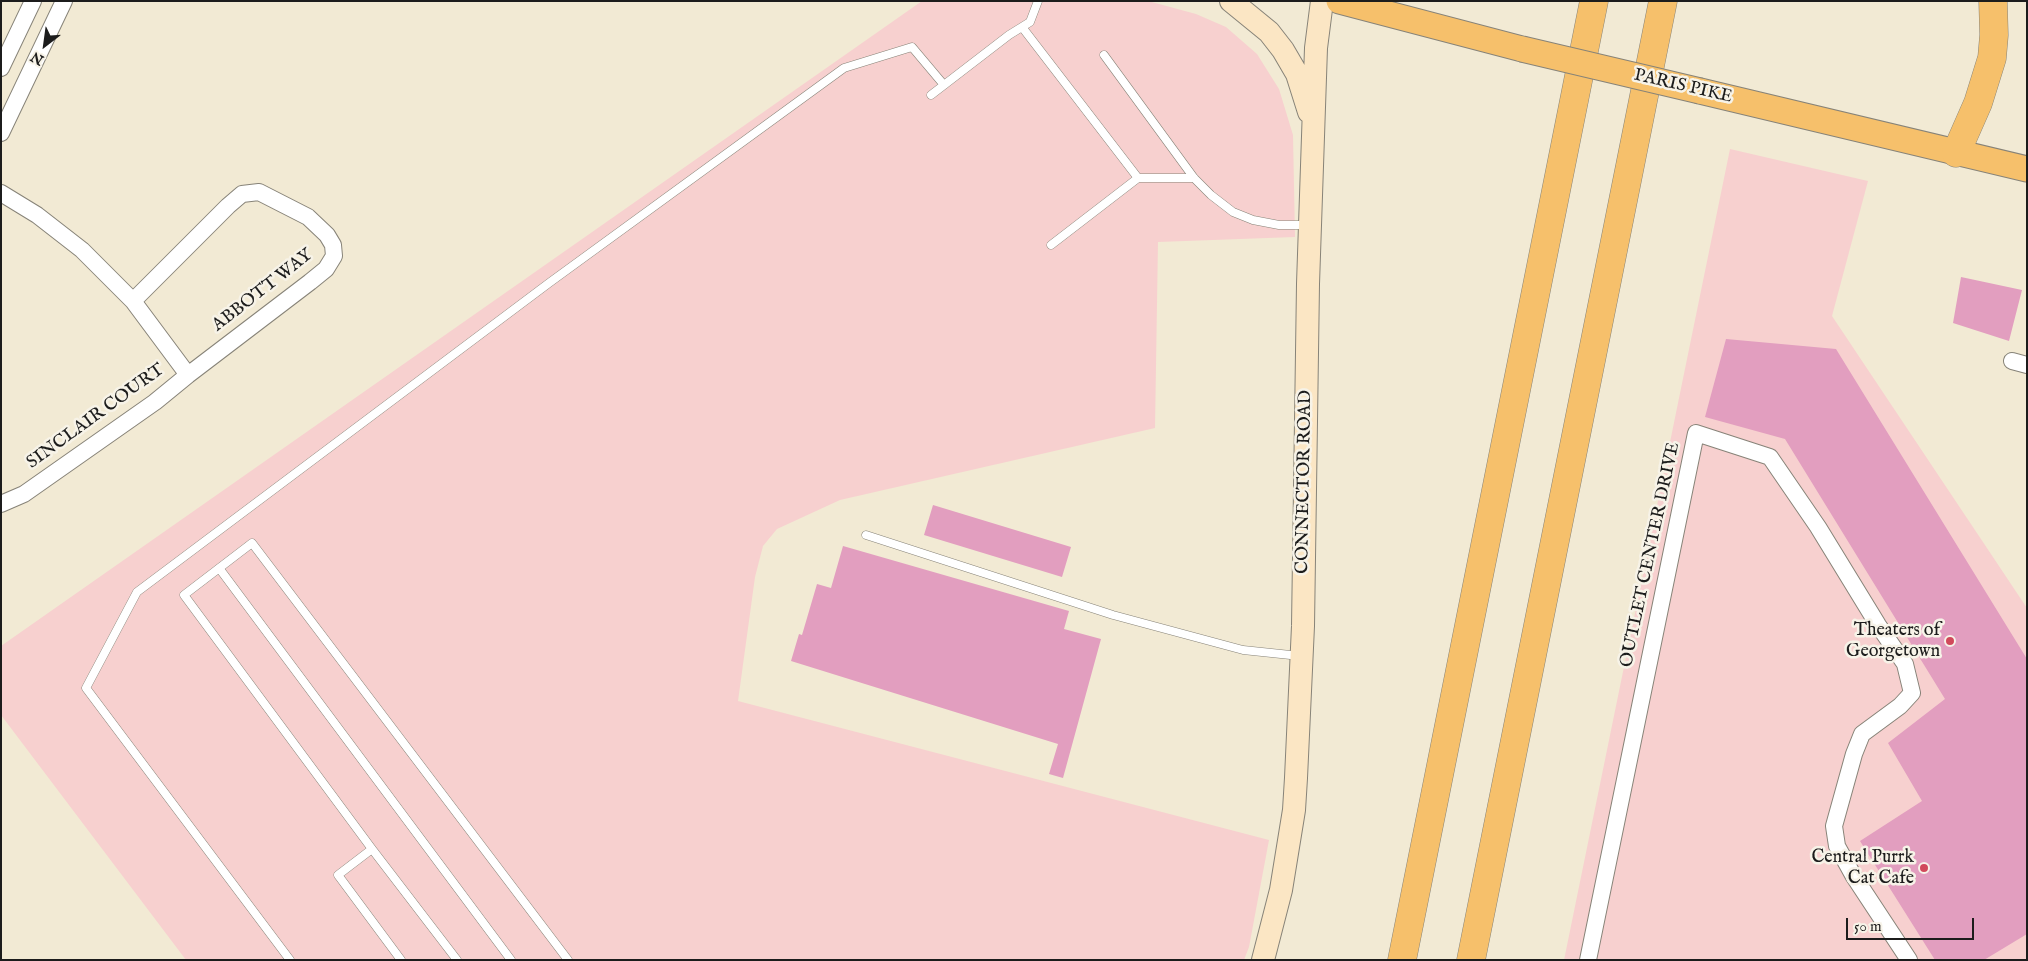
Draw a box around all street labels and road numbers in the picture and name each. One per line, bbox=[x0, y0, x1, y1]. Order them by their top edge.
street label: PARIS PIKE bbox=[1632, 65, 1734, 109]
street label: ABBOTT WAY bbox=[208, 245, 318, 337]
street label: SINCLAIR COURT bbox=[23, 360, 169, 474]
street label: CONNECTOR ROAD bbox=[1293, 390, 1317, 574]
street label: OUTLET CENTER DRIVE bbox=[1617, 441, 1685, 669]

